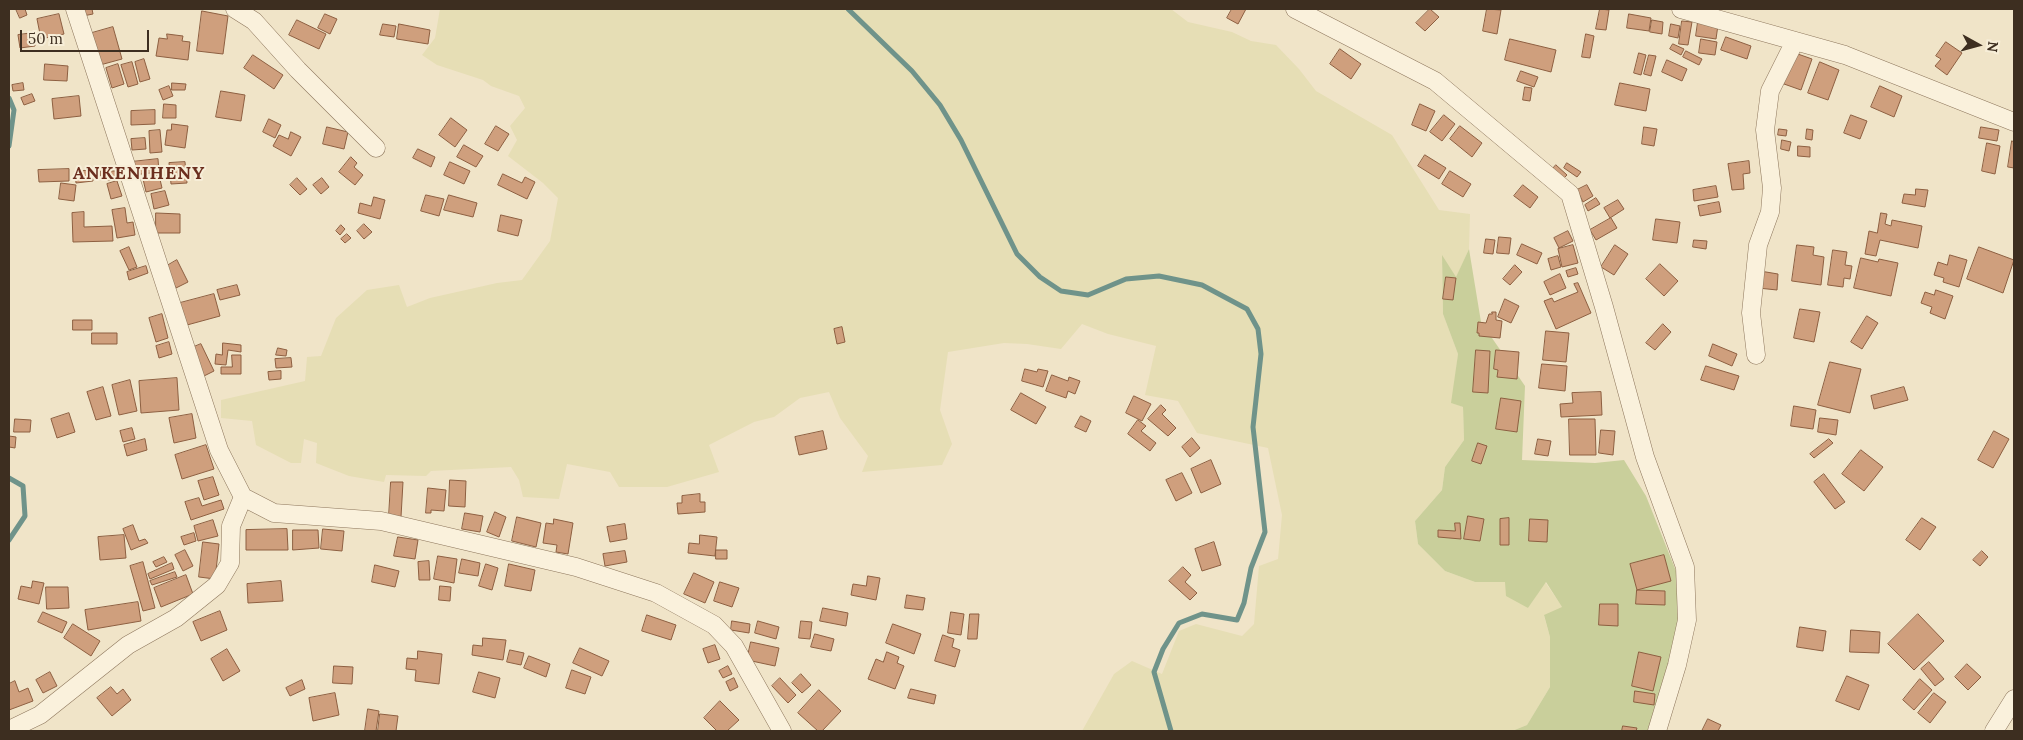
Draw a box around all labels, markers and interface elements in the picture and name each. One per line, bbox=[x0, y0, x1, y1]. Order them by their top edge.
scale bar bbox=[22, 20, 151, 52]
north arrow bbox=[1953, 20, 2003, 70]
text: 50 m bbox=[28, 29, 63, 48]
text: N bbox=[1983, 40, 2002, 53]
district label: ANKENIHENY bbox=[71, 163, 207, 185]

